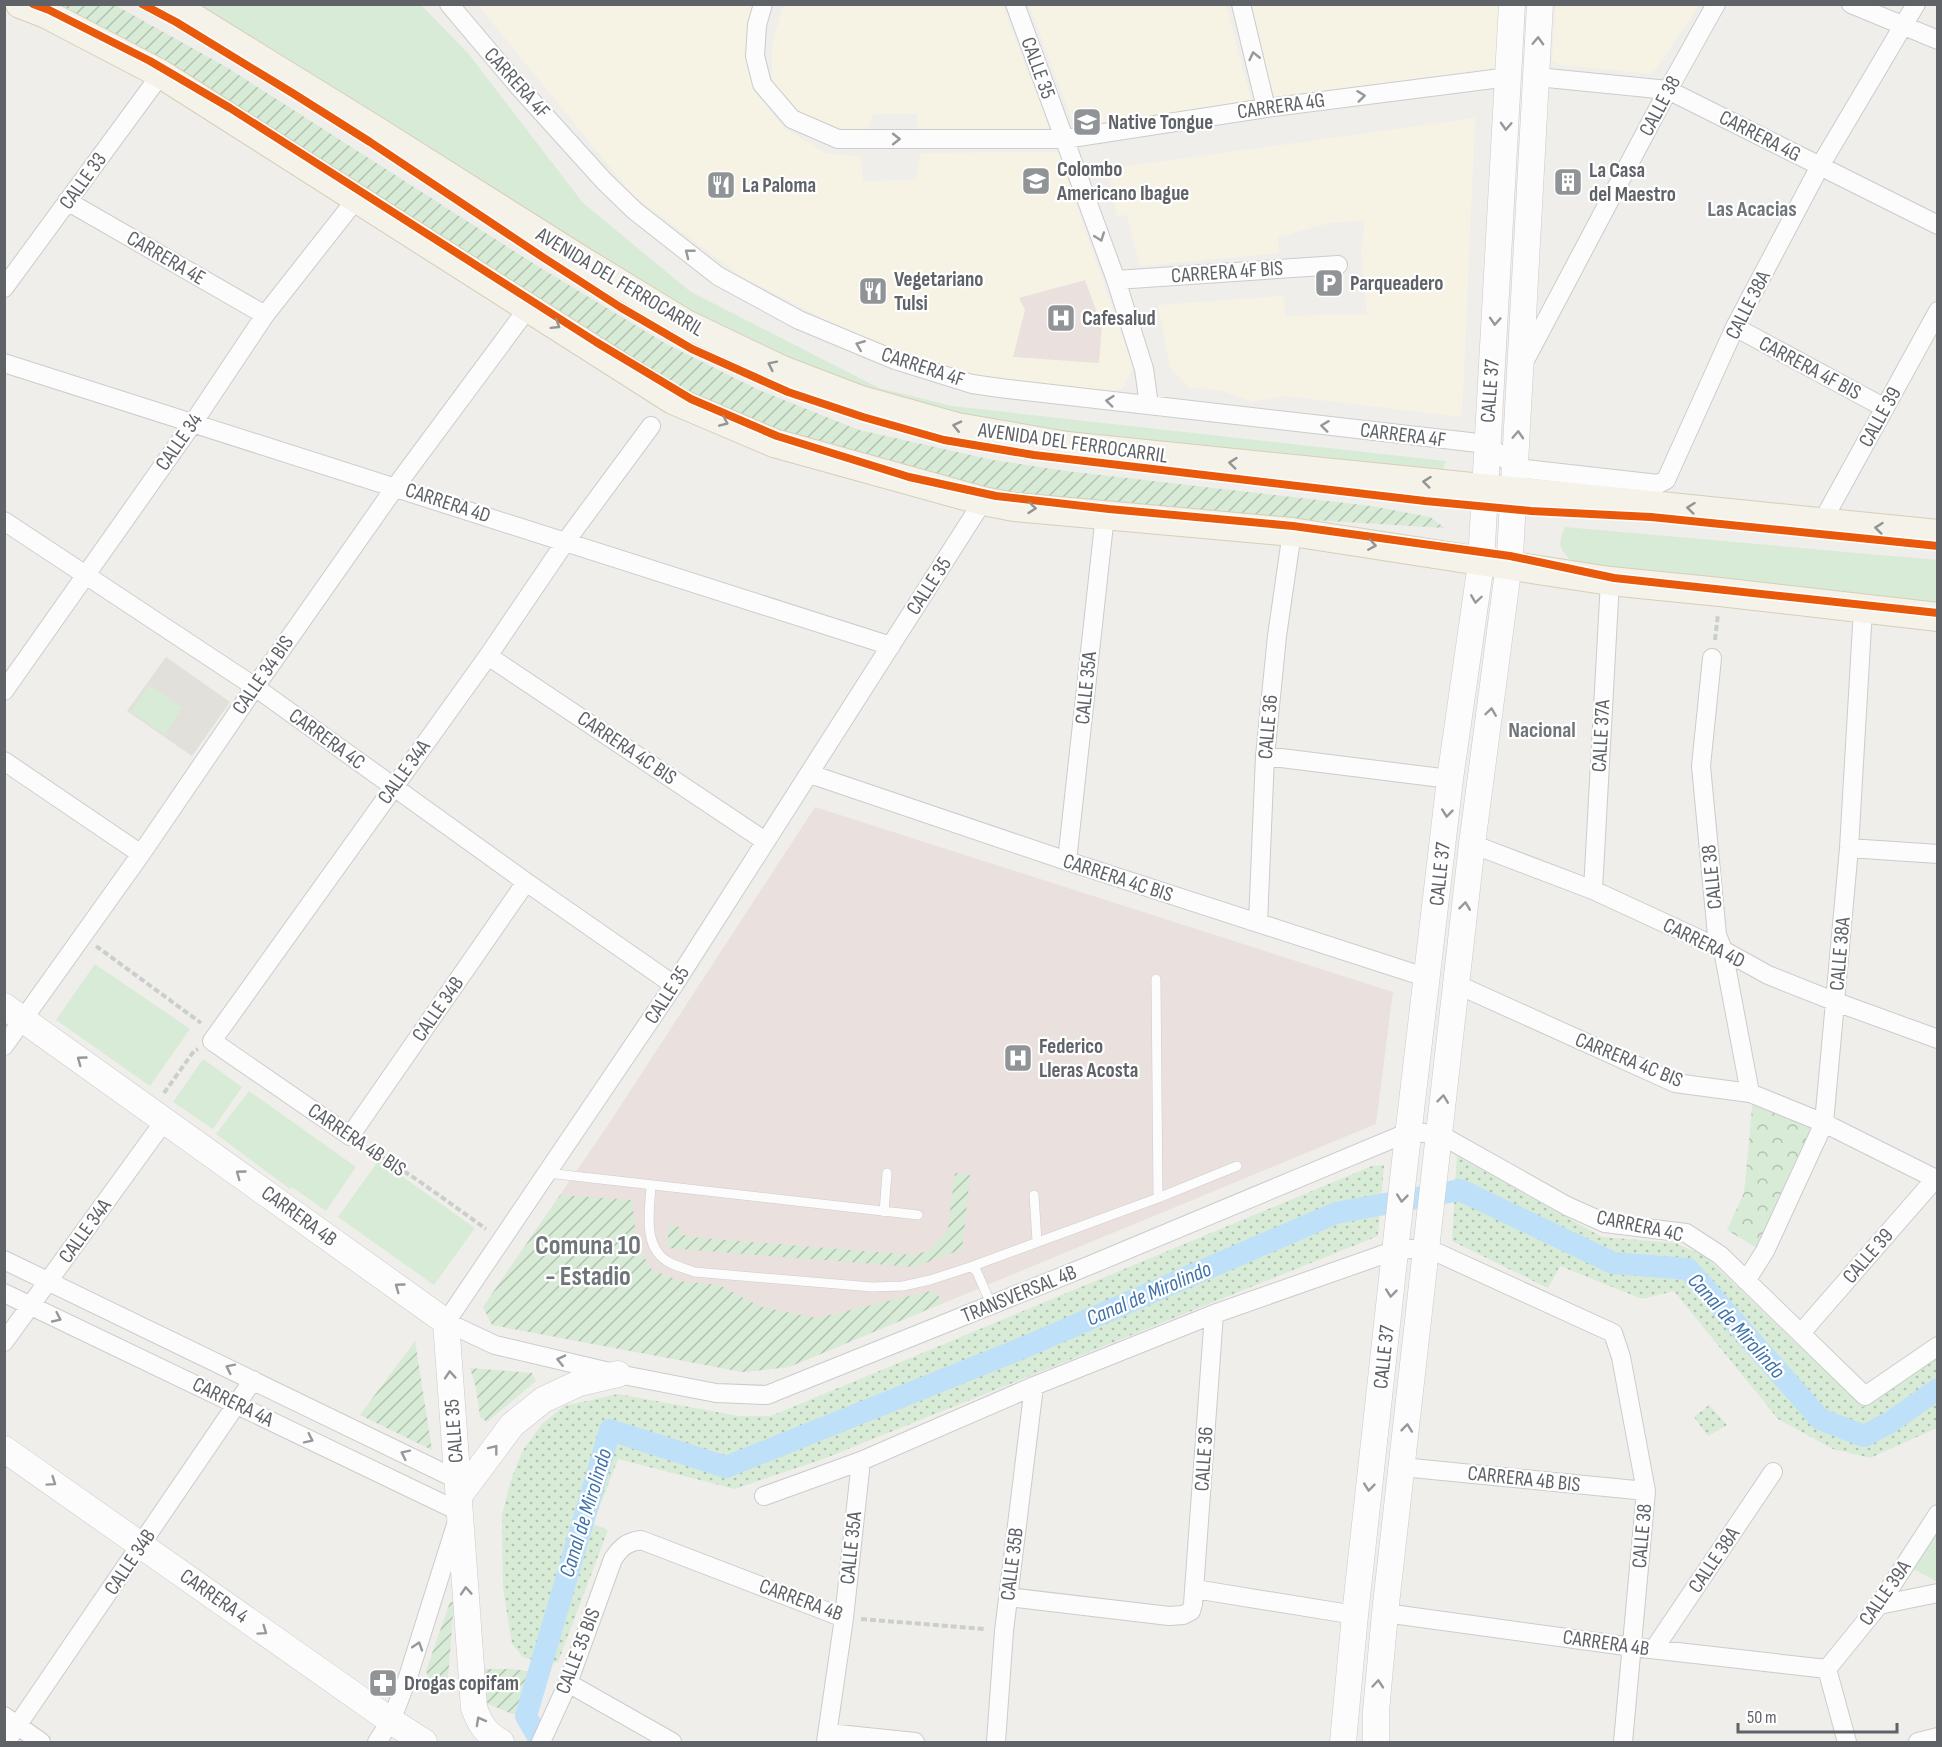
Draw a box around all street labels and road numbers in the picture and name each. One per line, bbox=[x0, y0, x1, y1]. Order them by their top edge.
street label: CALLE 35 bbox=[1015, 34, 1061, 102]
street label: CARRERA 4F bbox=[479, 43, 555, 123]
street label: CALLE 38 bbox=[1634, 72, 1686, 140]
street label: CARRERA 4G bbox=[1235, 87, 1327, 125]
street label: CARRERA 4G bbox=[1715, 105, 1805, 167]
street label: CALLE 33 bbox=[54, 148, 112, 214]
street label: AVENIDA DEL FERROCARRIL bbox=[531, 222, 709, 342]
street label: CARRERA 4E bbox=[122, 226, 210, 290]
street label: CARRERA 4F BIS bbox=[1170, 256, 1284, 288]
street label: CALLE 38A bbox=[1720, 266, 1776, 344]
street label: CARRERA 4F BIS bbox=[1755, 331, 1865, 405]
street label: CARRERA 4F bbox=[878, 342, 968, 392]
street label: CALLE 37 bbox=[1475, 358, 1505, 424]
street label: CALLE 39 bbox=[1853, 383, 1907, 451]
street label: CALLE 34 bbox=[150, 408, 208, 476]
street label: AVENIDA DEL FERROCARRIL bbox=[976, 417, 1170, 469]
street label: CARRERA 4F bbox=[1359, 417, 1447, 453]
street label: CARRERA 4D bbox=[402, 477, 494, 529]
street label: CALLE 35 bbox=[901, 552, 957, 620]
street label: CALLE 34 BIS bbox=[227, 631, 299, 719]
street label: CALLE 35A bbox=[1070, 649, 1102, 726]
street label: CALLE 36 bbox=[1253, 694, 1283, 760]
street label: CALLE 37A bbox=[1587, 698, 1615, 773]
street label: CARRERA 4C bbox=[284, 703, 370, 775]
street label: CARRERA 4C BIS bbox=[573, 706, 681, 790]
street label: CALLE 34A bbox=[372, 734, 436, 809]
street label: CALLE 37 bbox=[1424, 840, 1456, 907]
street label: CALLE 38 bbox=[1696, 844, 1728, 910]
street label: CARRERA 4C BIS bbox=[1060, 848, 1176, 908]
street label: CARRERA 4D bbox=[1659, 912, 1749, 974]
street label: CALLE 38A bbox=[1824, 915, 1856, 992]
street label: CALLE 35 bbox=[639, 961, 695, 1029]
street label: CALLE 34B bbox=[407, 972, 469, 1046]
street label: CARRERA 4C BIS bbox=[1571, 1027, 1687, 1093]
street label: CARRERA 4B BIS bbox=[303, 1098, 411, 1182]
street label: CARRERA 4B bbox=[256, 1180, 342, 1252]
street label: CALLE 34A bbox=[53, 1193, 117, 1268]
street label: CARRERA 4C bbox=[1594, 1205, 1686, 1247]
street label: CALLE 39 bbox=[1837, 1223, 1899, 1289]
street label: TRANSVERSAL 4B bbox=[958, 1260, 1080, 1328]
street label: CALLE 37 bbox=[1368, 1323, 1400, 1390]
street label: CARRERA 4A bbox=[188, 1372, 278, 1433]
street label: CALLE 35 bbox=[439, 1398, 469, 1464]
street label: CALLE 36 bbox=[1189, 1426, 1219, 1492]
street label: CARRERA 4B BIS bbox=[1466, 1461, 1582, 1497]
street label: CALLE 38 bbox=[1627, 1503, 1657, 1569]
street label: CALLE 35A bbox=[835, 1509, 867, 1586]
street label: CALLE 38A bbox=[1683, 1522, 1746, 1598]
street label: CALLE 34B bbox=[99, 1524, 161, 1600]
street label: CALLE 35B bbox=[995, 1526, 1029, 1602]
street label: CALLE 39A bbox=[1854, 1555, 1917, 1630]
street label: CARRERA 4 bbox=[175, 1563, 253, 1629]
street label: CARRERA 4B bbox=[756, 1573, 846, 1627]
street label: CALLE 35 BIS bbox=[550, 1605, 606, 1697]
street label: CARRERA 4B bbox=[1561, 1625, 1651, 1661]

